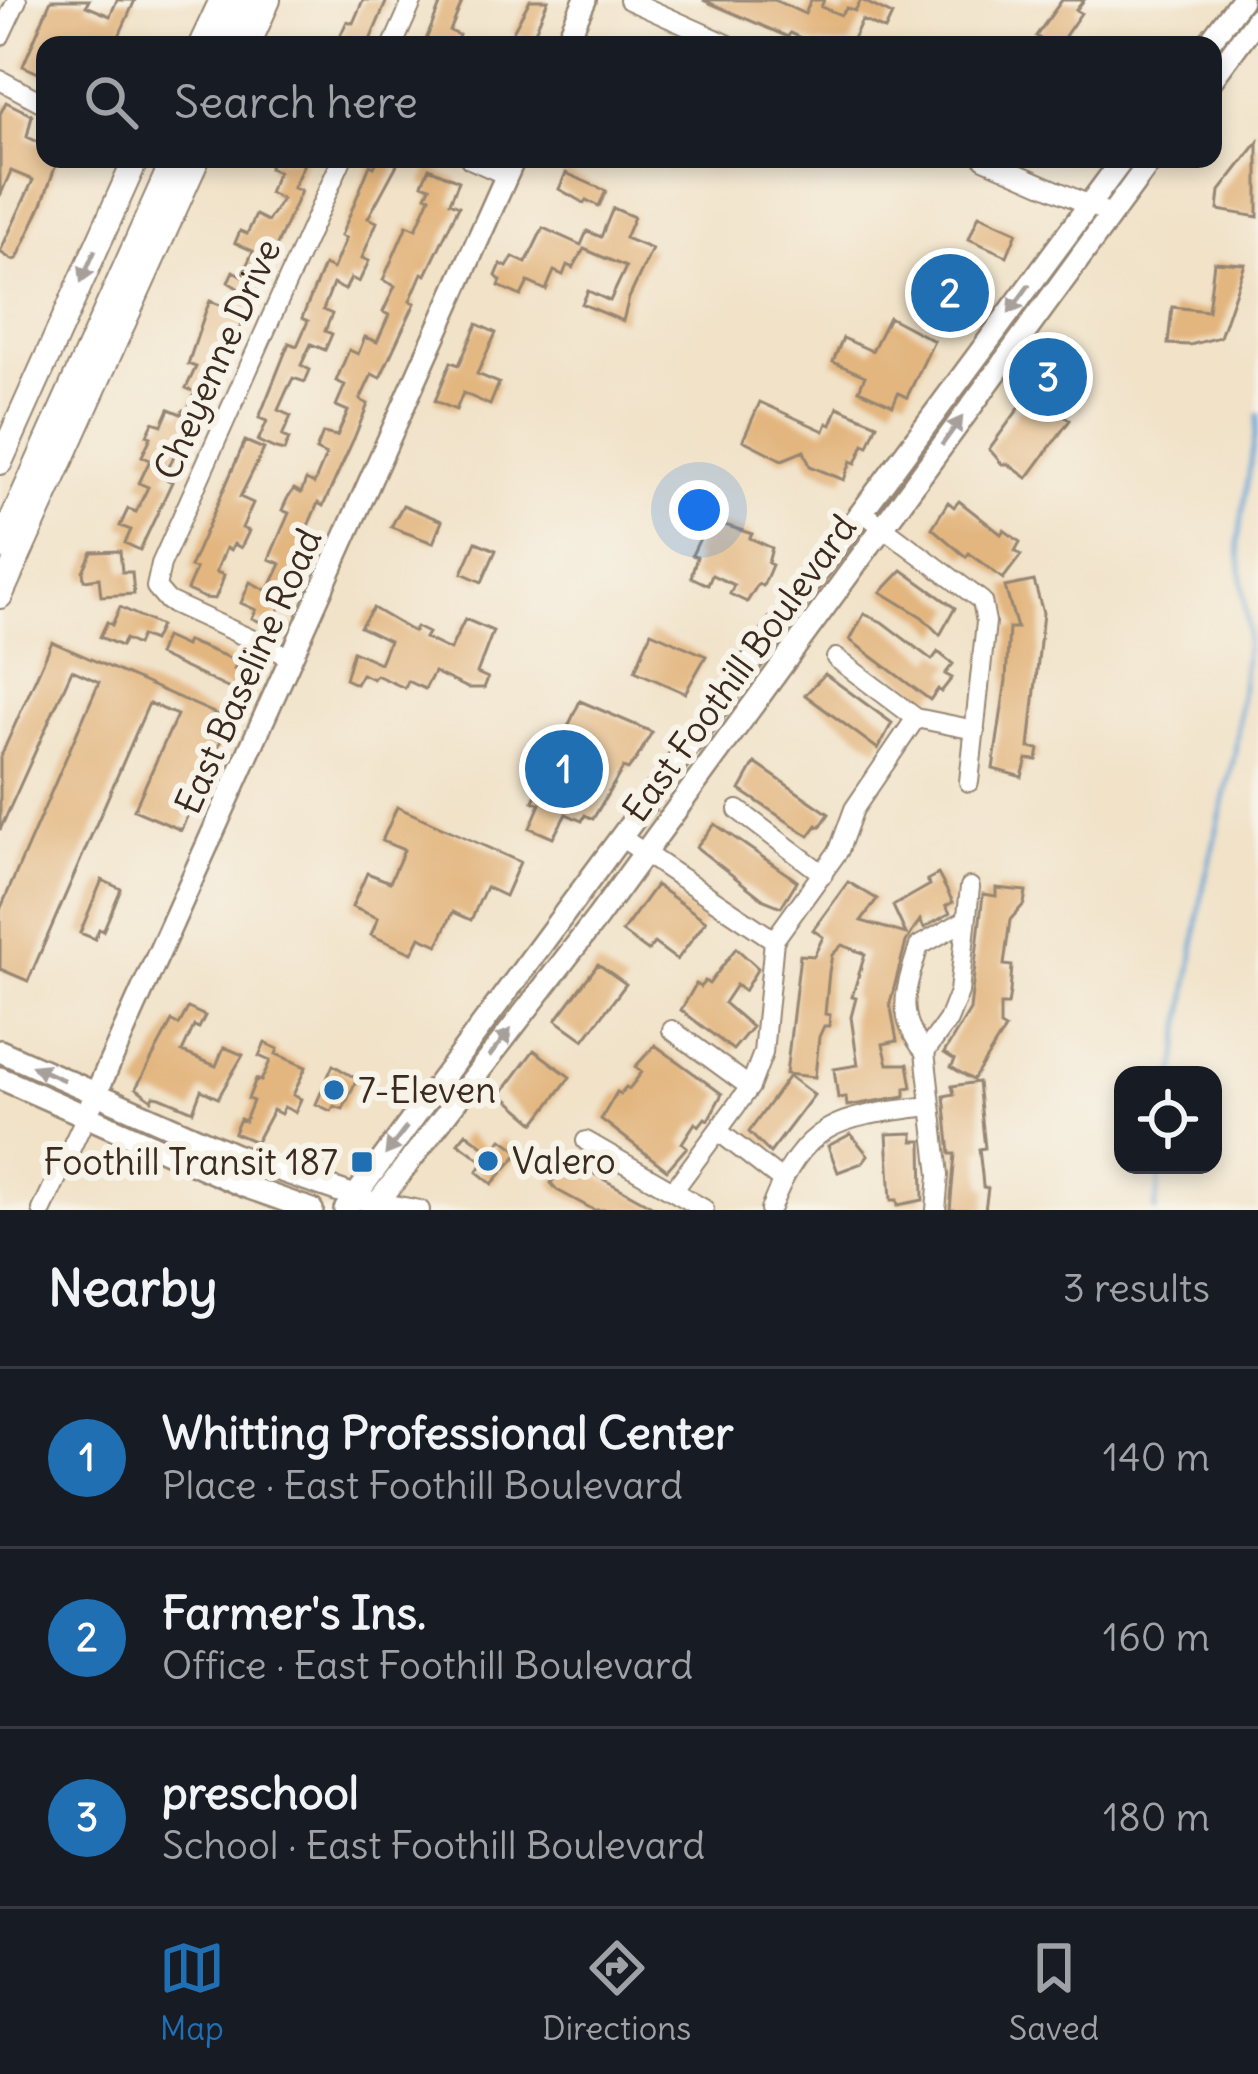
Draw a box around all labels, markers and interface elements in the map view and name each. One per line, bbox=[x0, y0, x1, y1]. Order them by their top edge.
search box bbox=[36, 36, 1222, 168]
icon: search bbox=[78, 69, 144, 135]
text: Search here bbox=[174, 74, 418, 130]
street label: Cheyenne Drive bbox=[144, 232, 291, 486]
pin: 2 bbox=[911, 248, 989, 338]
one-way arrow bbox=[78, 249, 98, 284]
one-way arrow bbox=[1008, 283, 1031, 315]
pin: 3 bbox=[1009, 332, 1087, 422]
one-way arrow bbox=[940, 415, 964, 447]
your location bbox=[669, 480, 729, 540]
street label: East Foothill Boulevard bbox=[613, 506, 866, 831]
street label: East Baseline Road bbox=[165, 522, 332, 821]
pin: 1 bbox=[525, 724, 603, 814]
one-way arrow bbox=[488, 1027, 512, 1059]
one-way arrow bbox=[30, 1063, 65, 1083]
map controls bbox=[1114, 1066, 1222, 1174]
button: locate bbox=[1114, 1066, 1222, 1174]
place label: 7-Eleven bbox=[358, 1068, 496, 1113]
marker: 7-Eleven bbox=[321, 1077, 347, 1103]
one-way arrow bbox=[384, 1125, 408, 1157]
place label: Valero bbox=[512, 1139, 616, 1184]
place label: Foothill Transit 187 bbox=[43, 1140, 338, 1185]
marker: Valero bbox=[475, 1148, 501, 1174]
marker: Foothill Transit 187 bbox=[349, 1149, 375, 1175]
text: Nearby bbox=[48, 1256, 217, 1320]
text: 3 results bbox=[1063, 1264, 1210, 1313]
text: Whitting Professional Center bbox=[162, 1405, 734, 1461]
text: 1 bbox=[79, 1433, 95, 1482]
text: 140 m bbox=[1103, 1433, 1210, 1482]
text: Place · East Foothill Boulevard bbox=[162, 1461, 683, 1510]
text: Farmer's Ins. bbox=[162, 1585, 426, 1641]
text: 2 bbox=[76, 1613, 98, 1662]
text: 160 m bbox=[1103, 1613, 1210, 1662]
text: Office · East Foothill Boulevard bbox=[162, 1641, 693, 1690]
text: preschool bbox=[162, 1765, 359, 1821]
text: 3 bbox=[76, 1793, 98, 1842]
text: 180 m bbox=[1103, 1793, 1210, 1842]
text: School · East Foothill Boulevard bbox=[162, 1821, 705, 1870]
tab: Map bbox=[159, 1935, 225, 2049]
tab: Directions bbox=[542, 1935, 691, 2049]
tab: Saved bbox=[1009, 1935, 1099, 2049]

